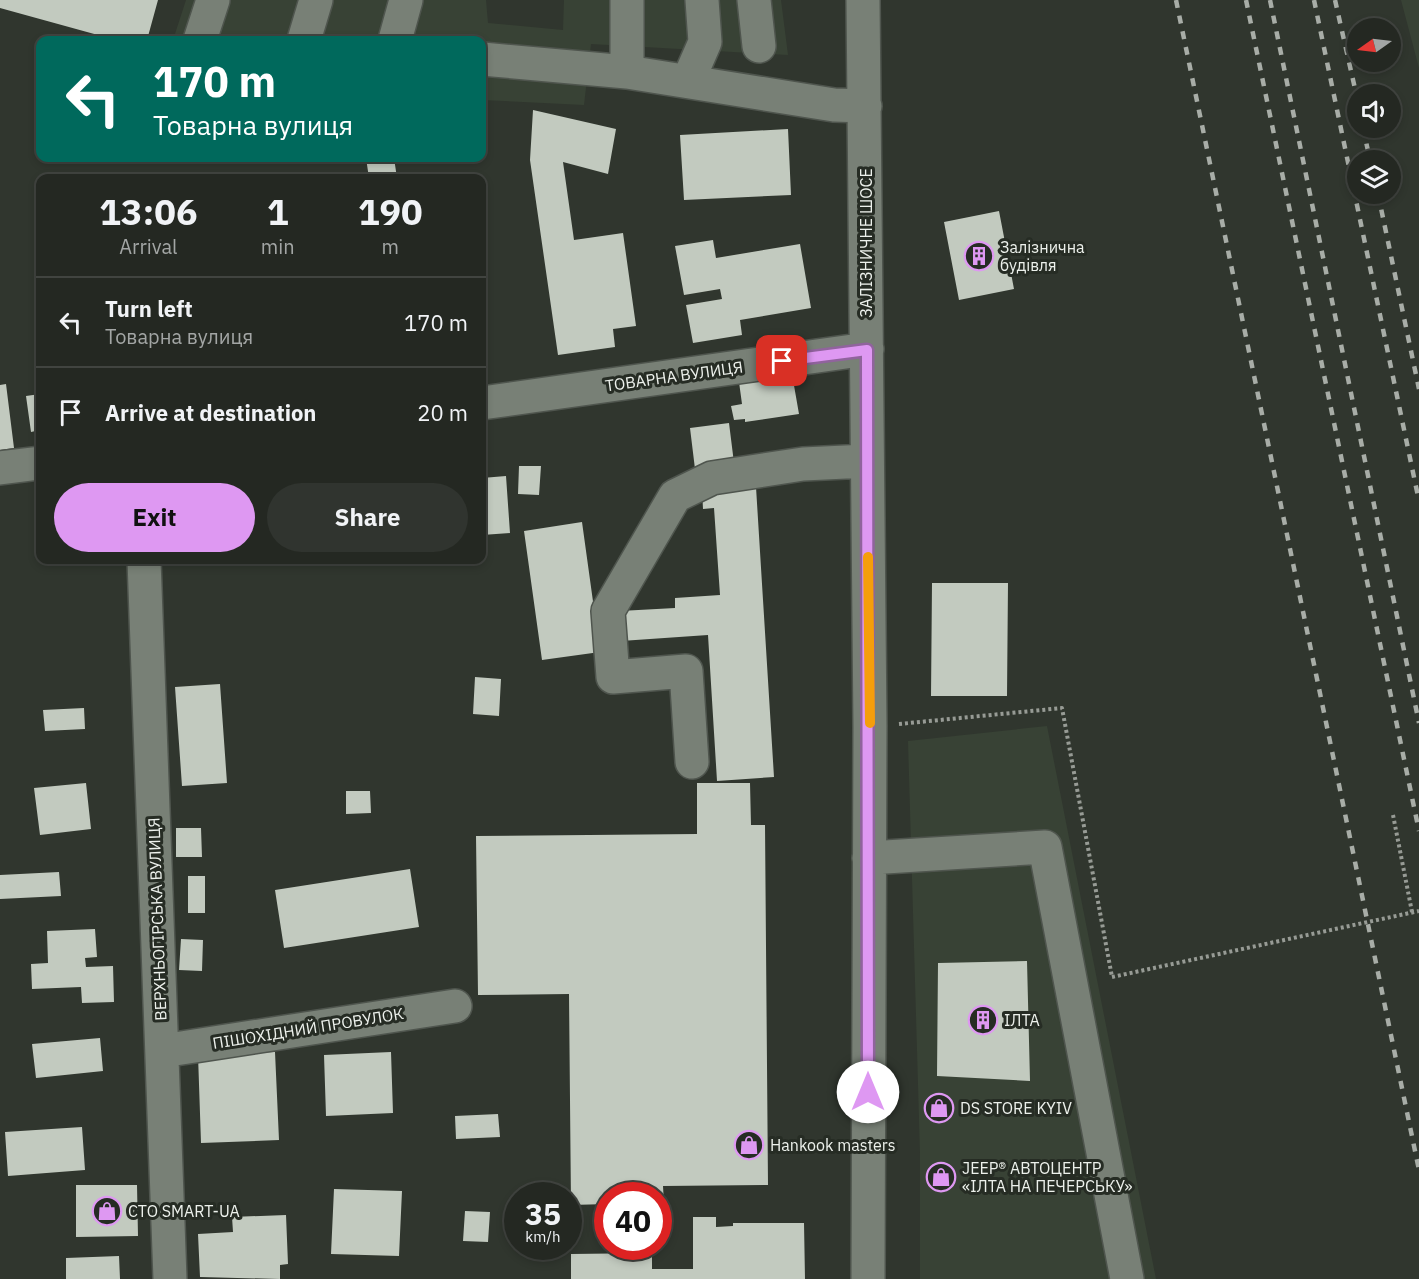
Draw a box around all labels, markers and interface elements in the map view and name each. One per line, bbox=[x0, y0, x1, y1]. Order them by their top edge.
north arrow bbox=[1347, 18, 1401, 72]
map controls bbox=[1347, 18, 1401, 204]
text: 170 m bbox=[153, 54, 276, 109]
icon: left bbox=[54, 60, 132, 138]
button: sound bbox=[1347, 84, 1401, 138]
text: Товарна вулиця bbox=[153, 107, 353, 142]
button: layers bbox=[1347, 150, 1401, 204]
street label: ЗАЛІЗНИЧНЕ ШОСЕ bbox=[856, 168, 876, 318]
text: 13:06 bbox=[99, 188, 198, 235]
text: 1 bbox=[267, 188, 289, 235]
text: 190 bbox=[358, 188, 423, 235]
text: Arrival bbox=[119, 233, 178, 260]
text: min bbox=[261, 233, 295, 260]
text: m bbox=[382, 233, 399, 260]
place label: Залізнична будівля bbox=[1000, 237, 1085, 275]
building icon: Залізнична будівля bbox=[963, 240, 995, 272]
text: Turn left bbox=[105, 294, 193, 323]
icon: left bbox=[54, 306, 87, 339]
text: 170 m bbox=[404, 308, 468, 337]
text: Товарна вулиця bbox=[105, 323, 253, 350]
pin bbox=[756, 335, 807, 386]
icon: arrive bbox=[765, 344, 798, 377]
street label: ТОВАРНА ВУЛИЦЯ bbox=[604, 356, 744, 396]
icon: arrive bbox=[54, 396, 87, 429]
text: Arrive at destination bbox=[105, 398, 316, 427]
text: 20 m bbox=[417, 398, 468, 427]
button: Exit bbox=[54, 483, 255, 552]
button: Share bbox=[267, 483, 468, 552]
street label: ВЕРХНЬОГІРСЬКА ВУЛИЦЯ bbox=[143, 817, 171, 1021]
street label: ПІШОХІДНИЙ ПРОВУЛОК bbox=[211, 1003, 405, 1053]
building icon: ІЛТА bbox=[967, 1004, 999, 1036]
place label: ІЛТА bbox=[1004, 1010, 1040, 1030]
position arrow bbox=[836, 1060, 900, 1124]
shop icon: DS STORE KYIV bbox=[923, 1092, 955, 1124]
place label: DS STORE KYIV bbox=[960, 1098, 1072, 1118]
shop icon: Hankook masters bbox=[733, 1129, 765, 1161]
place label: Hankook masters bbox=[770, 1135, 895, 1155]
place label: JEEP® АВТОЦЕНТР «ІЛТА НА ПЕЧЕРСЬКУ» bbox=[962, 1158, 1133, 1196]
shop icon: JEEP® АВТОЦЕНТР «ІЛТА НА ПЕЧЕРСЬКУ» bbox=[925, 1161, 957, 1193]
speed limit sign: 40 bbox=[594, 1182, 672, 1260]
text: 35 bbox=[525, 1194, 561, 1233]
shop icon: СТО SMART-UA bbox=[91, 1195, 123, 1227]
place label: СТО SMART-UA bbox=[128, 1201, 240, 1221]
text: km/h bbox=[525, 1227, 561, 1246]

